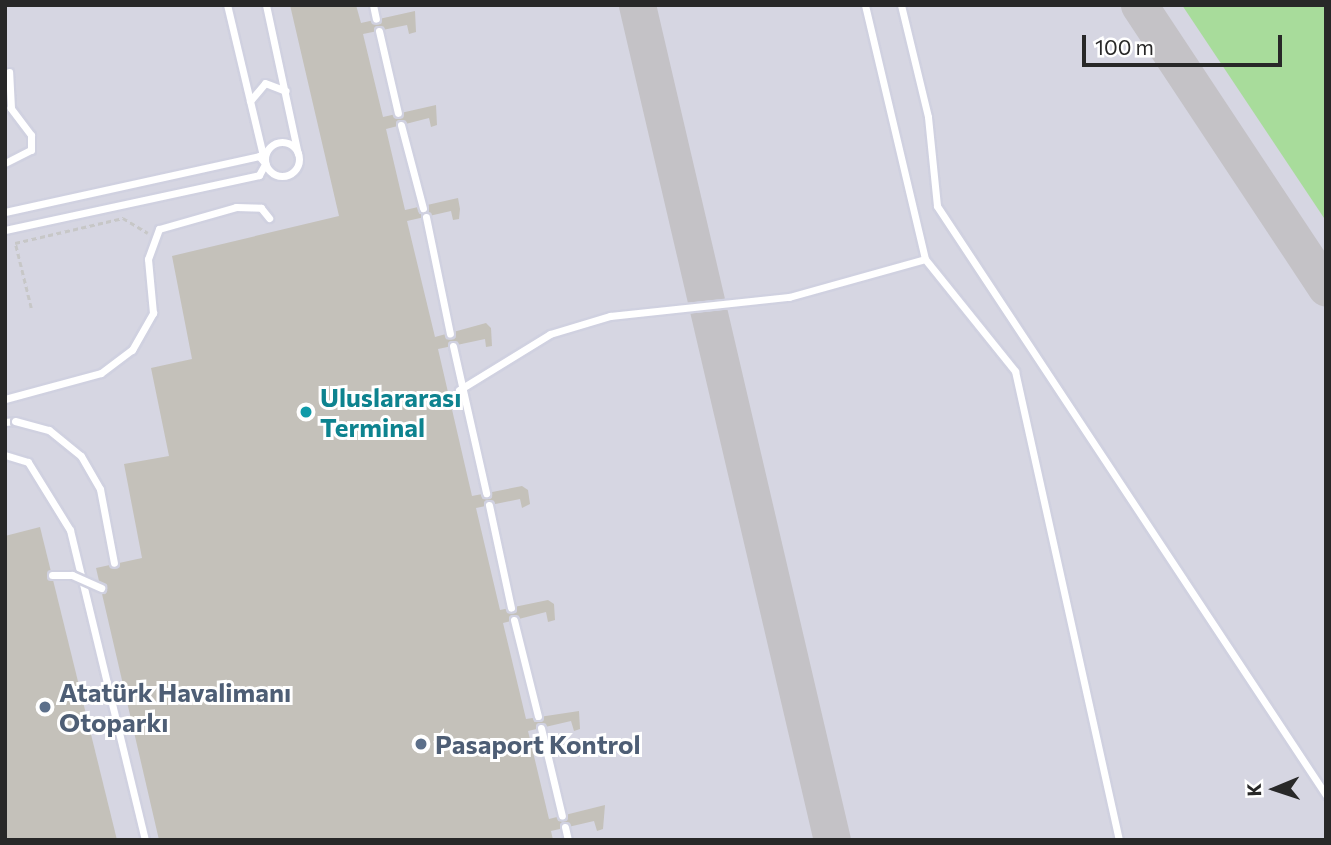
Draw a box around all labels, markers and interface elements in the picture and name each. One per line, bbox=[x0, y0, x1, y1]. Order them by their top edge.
scale bar bbox=[1086, 21, 1286, 65]
text: 100 m bbox=[1095, 34, 1154, 59]
place label: Uluslararası Terminal bbox=[320, 381, 461, 442]
marker: Uluslararası Terminal bbox=[298, 404, 314, 420]
place label: Atatürk Havalimanı Otoparkı bbox=[59, 676, 291, 738]
marker: Atatürk Havalimanı Otoparkı bbox=[37, 699, 53, 715]
place label: Pasaport Kontrol bbox=[435, 728, 641, 760]
marker: Pasaport Kontrol bbox=[413, 736, 429, 752]
north arrow bbox=[1240, 754, 1310, 824]
text: K bbox=[1242, 783, 1265, 797]

